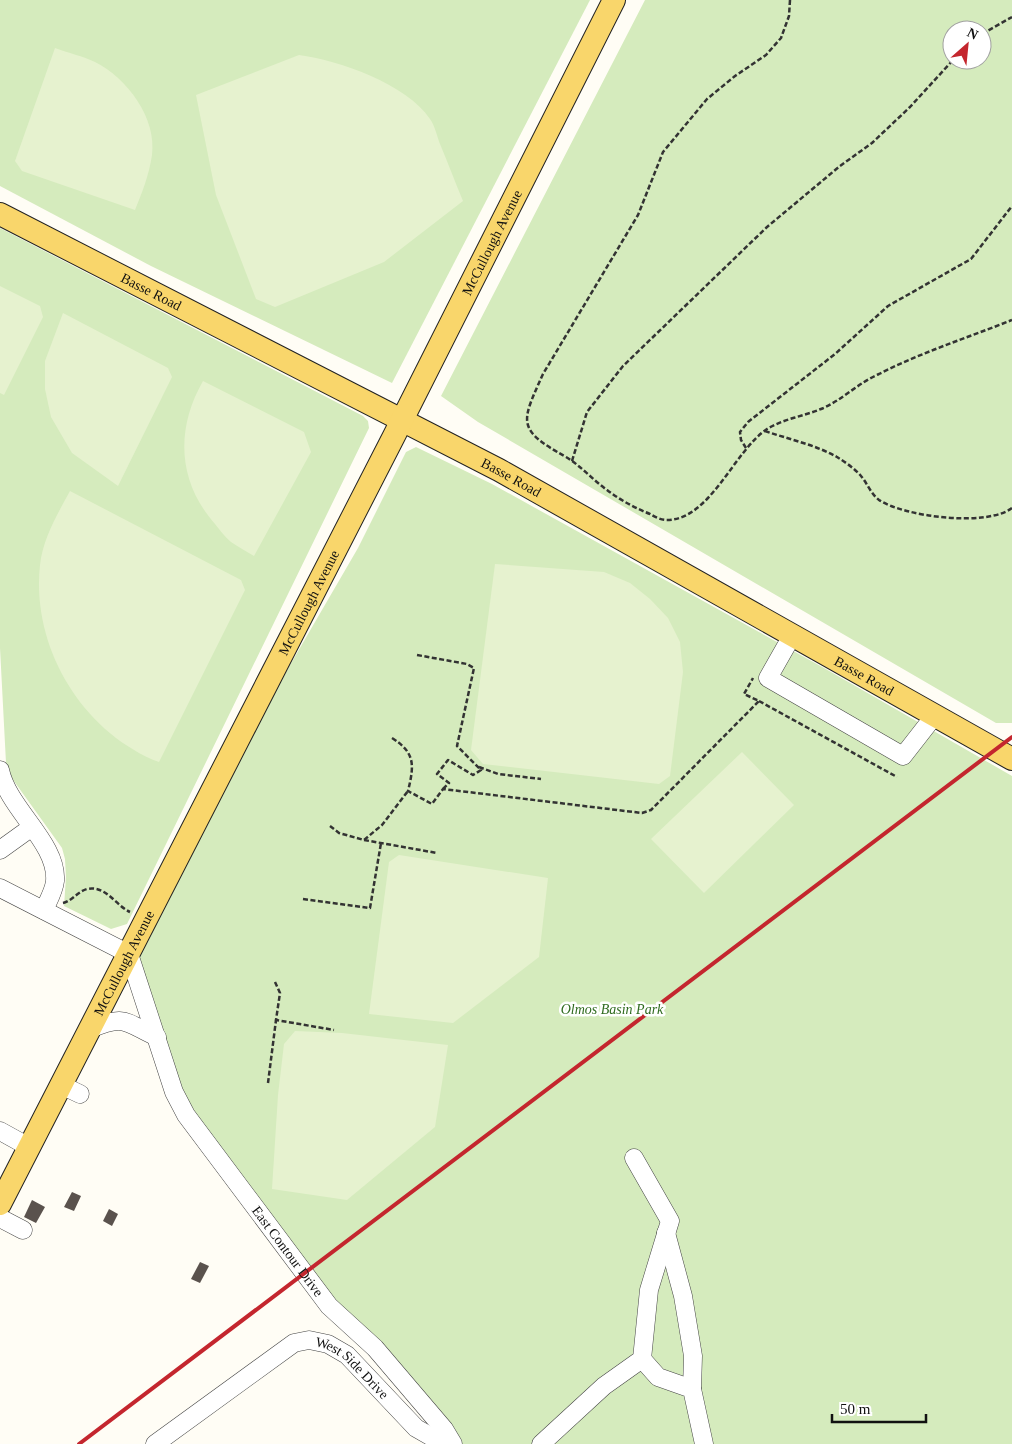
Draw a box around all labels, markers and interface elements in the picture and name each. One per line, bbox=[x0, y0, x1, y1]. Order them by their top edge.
north arrow bbox=[942, 20, 992, 70]
text: N bbox=[965, 25, 981, 43]
street label: McCullough Avenue bbox=[459, 187, 525, 298]
street label: Basse Road bbox=[118, 270, 184, 314]
street label: Basse Road bbox=[479, 455, 543, 500]
street label: McCullough Avenue bbox=[276, 548, 342, 658]
street label: Basse Road bbox=[832, 654, 896, 699]
street label: McCullough Avenue bbox=[91, 908, 157, 1018]
park label: Olmos Basin Park bbox=[561, 1002, 664, 1017]
street label: East Contour Drive bbox=[249, 1203, 326, 1299]
street label: West Side Drive bbox=[314, 1335, 391, 1402]
scale bar bbox=[832, 1392, 926, 1424]
text: 50 m bbox=[840, 1401, 871, 1417]

